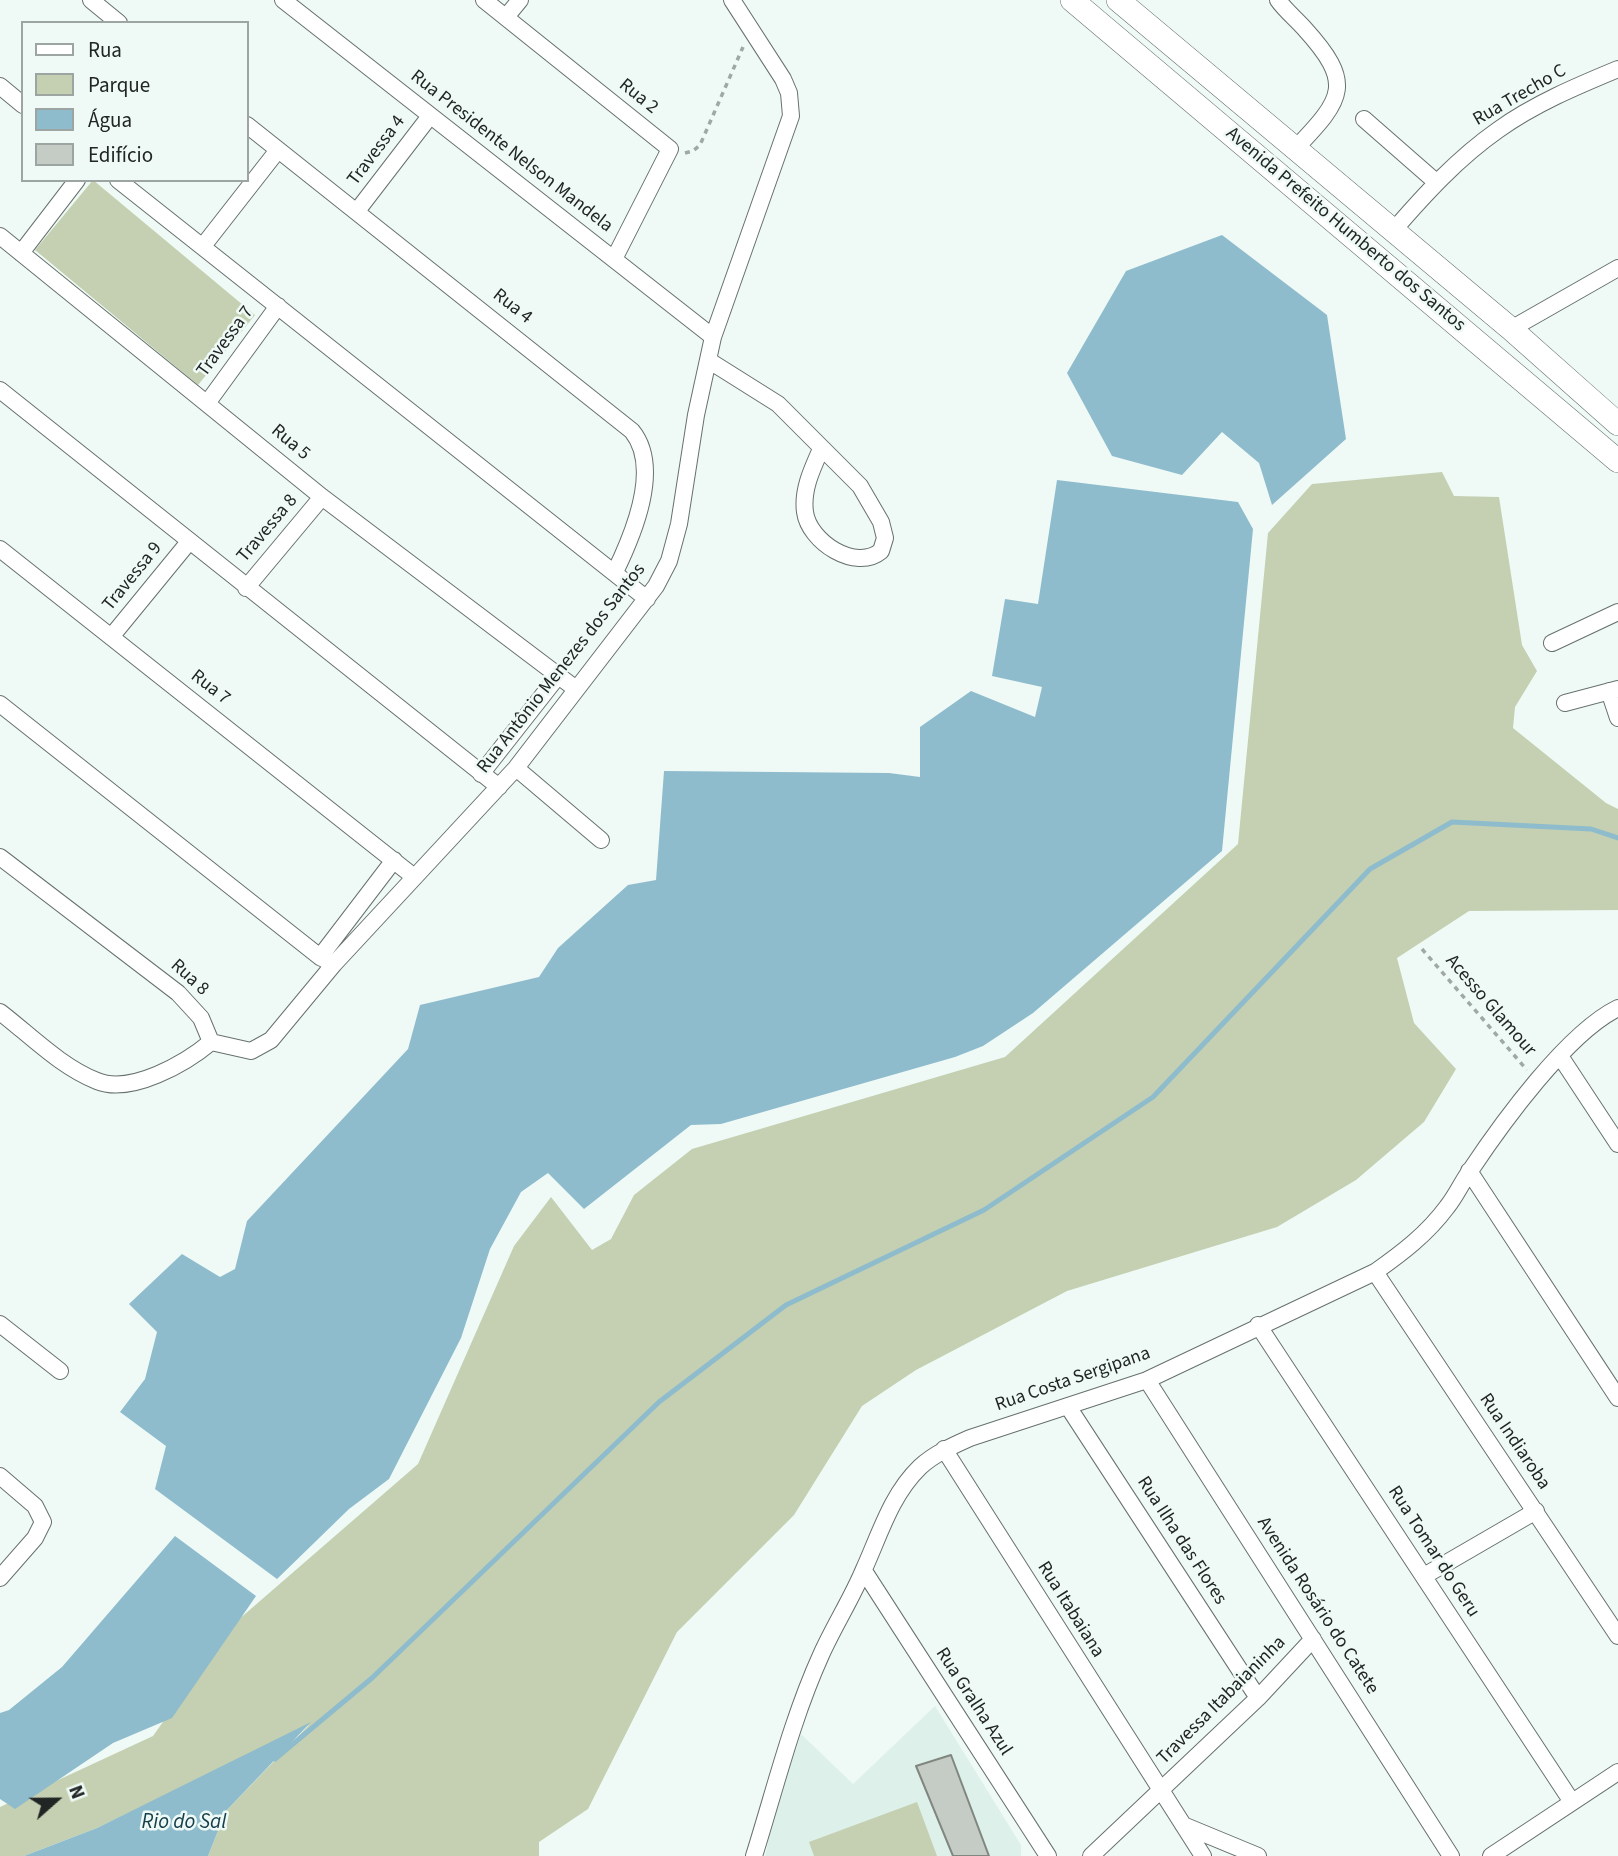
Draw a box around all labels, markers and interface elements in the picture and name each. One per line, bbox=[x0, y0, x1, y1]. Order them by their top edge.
legend bbox=[21, 21, 248, 182]
text: Rua bbox=[88, 35, 122, 65]
street label: Rua Trecho C bbox=[1469, 60, 1571, 132]
street label: Rua Presidente Nelson Mandela bbox=[405, 66, 617, 238]
text: Parque bbox=[88, 70, 150, 100]
street label: Rua 2 bbox=[614, 74, 662, 120]
text: Água bbox=[88, 105, 132, 135]
street label: Travessa 4 bbox=[343, 111, 411, 191]
street label: Avenida Prefeito Humberto dos Santos bbox=[1220, 123, 1470, 337]
text: Edifício bbox=[88, 140, 153, 170]
street label: Rua 4 bbox=[488, 284, 536, 330]
street label: Travessa 7 bbox=[193, 302, 259, 382]
street label: Rua 5 bbox=[266, 420, 314, 466]
street label: Travessa 8 bbox=[233, 490, 303, 568]
street label: Travessa 9 bbox=[98, 538, 168, 616]
street label: Rua Antônio Menezes dos Santos bbox=[473, 560, 651, 778]
street label: Rua 7 bbox=[186, 665, 234, 711]
street label: Acesso Glamour bbox=[1440, 951, 1540, 1061]
street label: Rua 8 bbox=[165, 955, 213, 1001]
street label: Rua Costa Sergipana bbox=[992, 1343, 1154, 1417]
street label: Rua Indiaroba bbox=[1473, 1390, 1555, 1494]
street label: Rua Ilha das Flores bbox=[1131, 1473, 1231, 1609]
street label: Rua Tomar do Geru bbox=[1382, 1482, 1484, 1622]
street label: Avenida Rosário do Catete bbox=[1251, 1513, 1383, 1699]
street label: Rua Itabaiana bbox=[1031, 1558, 1109, 1662]
street label: Travessa Itabaianinha bbox=[1153, 1632, 1291, 1770]
street label: Rua Gralha Azul bbox=[930, 1644, 1016, 1760]
north arrow bbox=[21, 1765, 91, 1835]
text: N bbox=[61, 1782, 91, 1803]
water label: Rio do Sal bbox=[142, 1810, 226, 1836]

